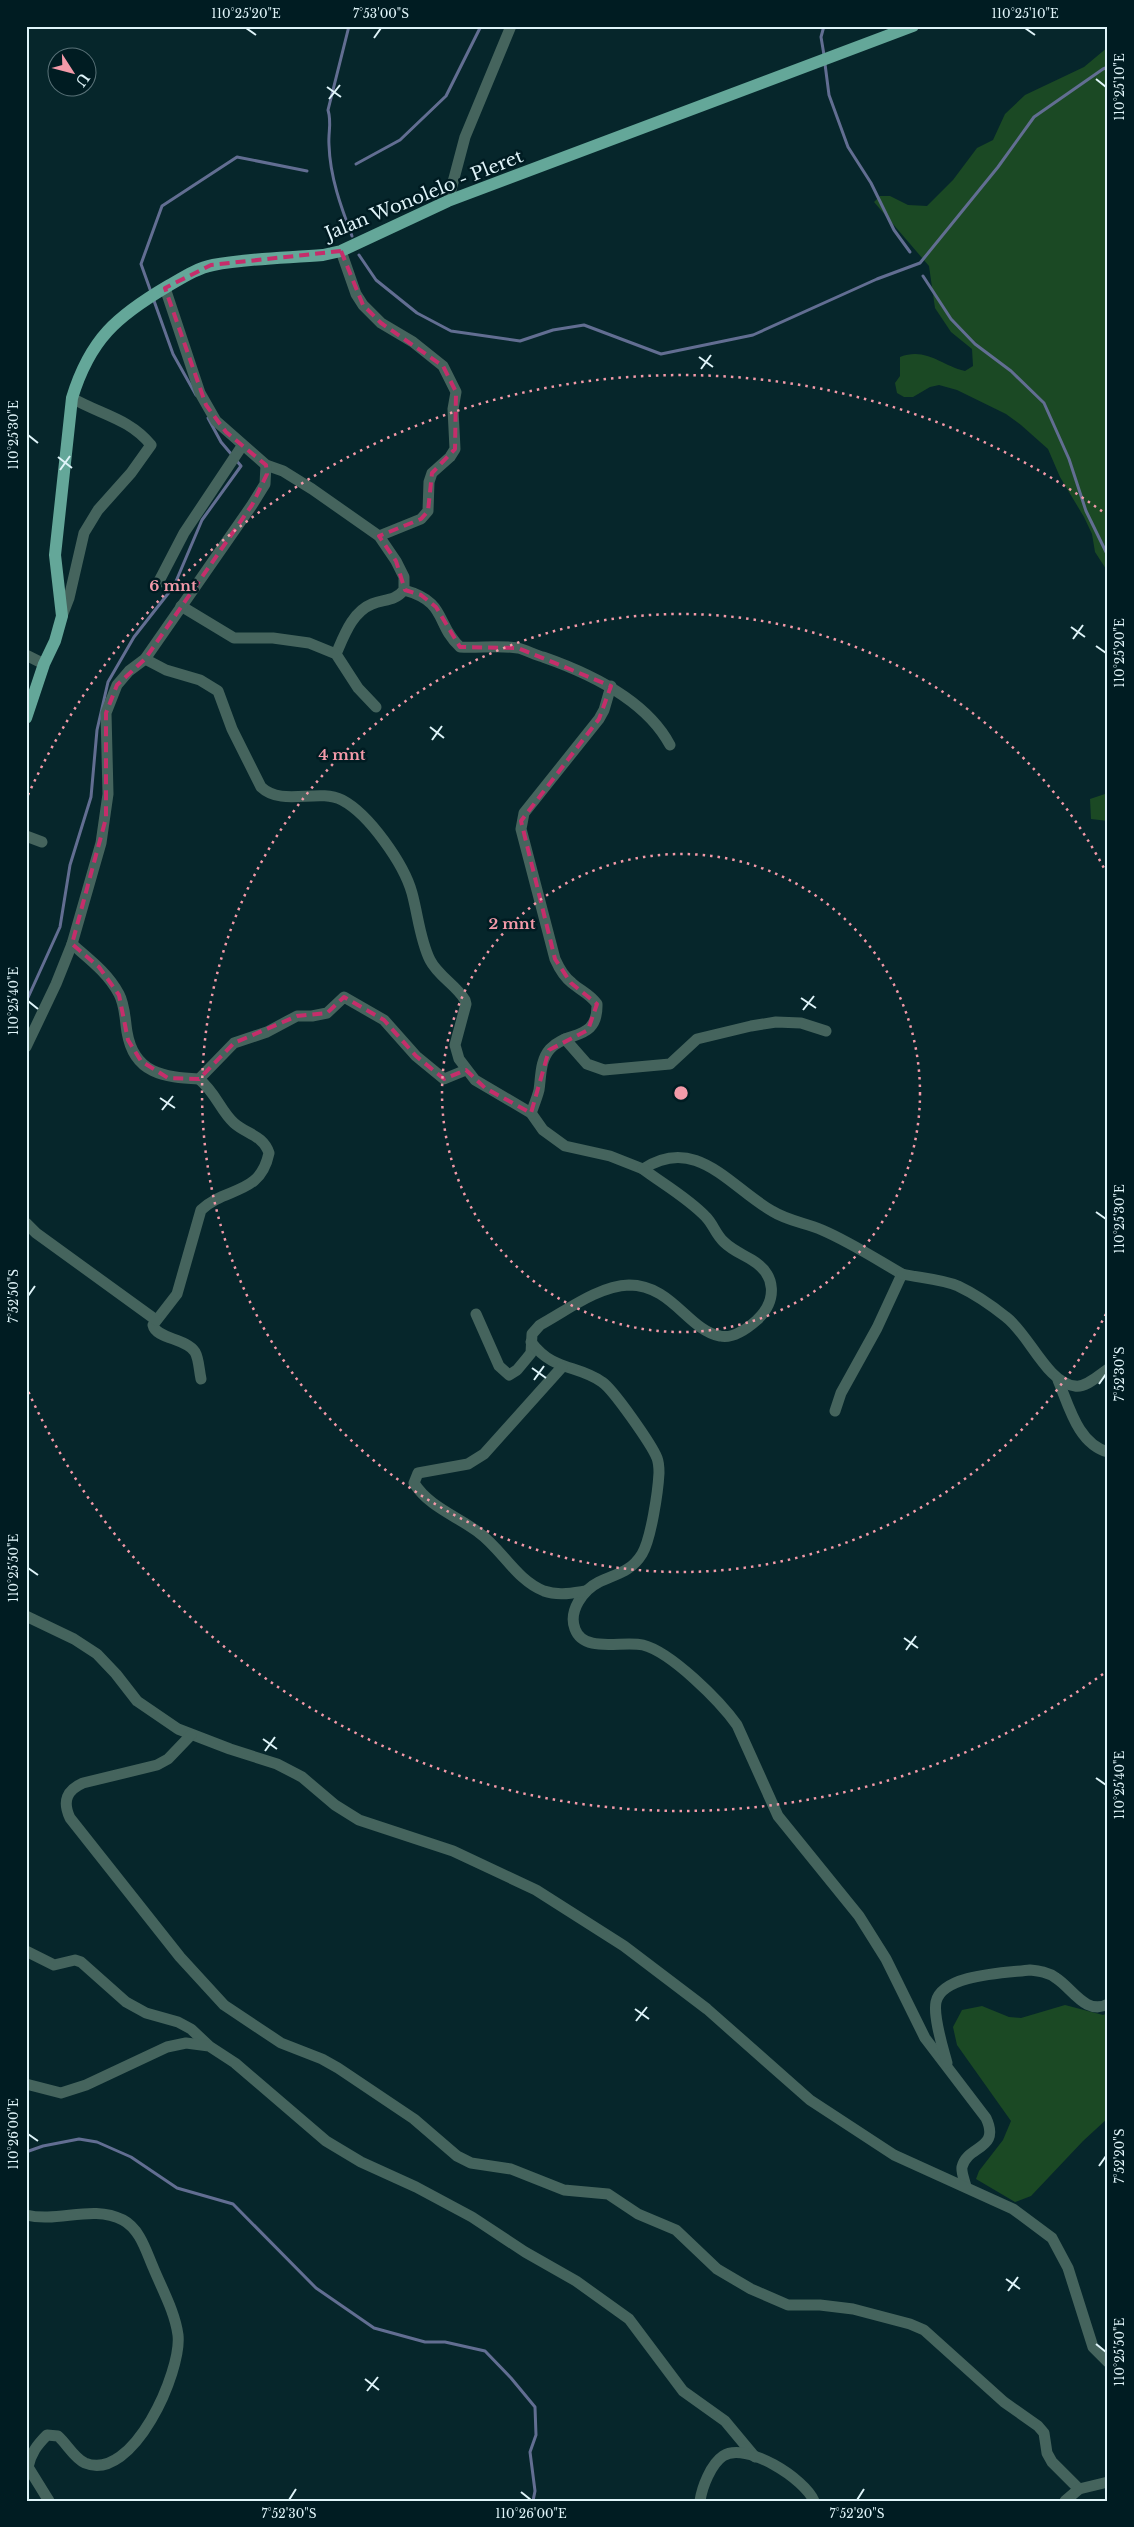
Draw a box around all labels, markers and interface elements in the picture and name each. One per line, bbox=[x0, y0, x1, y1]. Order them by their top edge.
text: 110°25'20"E bbox=[211, 6, 281, 21]
text: 7°53'00"S bbox=[353, 6, 409, 21]
text: 110°25'10"E bbox=[991, 6, 1059, 21]
north arrow bbox=[48, 48, 98, 98]
text: 110°25'10"E bbox=[1112, 53, 1127, 121]
text: U bbox=[71, 69, 93, 90]
street label: Jalan Wonolelo - Pleret bbox=[320, 145, 526, 246]
text: 110°25'30"E bbox=[6, 400, 21, 470]
text: 6 mnt bbox=[149, 576, 197, 595]
text: 110°25'20"E bbox=[1112, 618, 1127, 688]
text: 4 mnt bbox=[318, 745, 366, 764]
text: 2 mnt bbox=[489, 914, 536, 933]
text: 110°25'40"E bbox=[6, 966, 21, 1035]
centre of rings bbox=[672, 1084, 690, 1102]
text: 110°25'30"E bbox=[1112, 1184, 1127, 1254]
text: 7°52'50"S bbox=[6, 1269, 21, 1323]
text: 7°52'30"S bbox=[1112, 1346, 1127, 1401]
text: 110°25'50"E bbox=[6, 1533, 21, 1602]
text: 110°25'40"E bbox=[1112, 1750, 1127, 1819]
text: 110°26'00"E bbox=[6, 2098, 21, 2170]
text: 7°52'20"S bbox=[1112, 2128, 1127, 2183]
text: 110°25'50"E bbox=[1112, 2317, 1127, 2386]
text: 7°52'30"S bbox=[262, 2506, 317, 2521]
text: 110°26'00"E bbox=[495, 2506, 567, 2521]
text: 7°52'20"S bbox=[830, 2506, 885, 2521]

